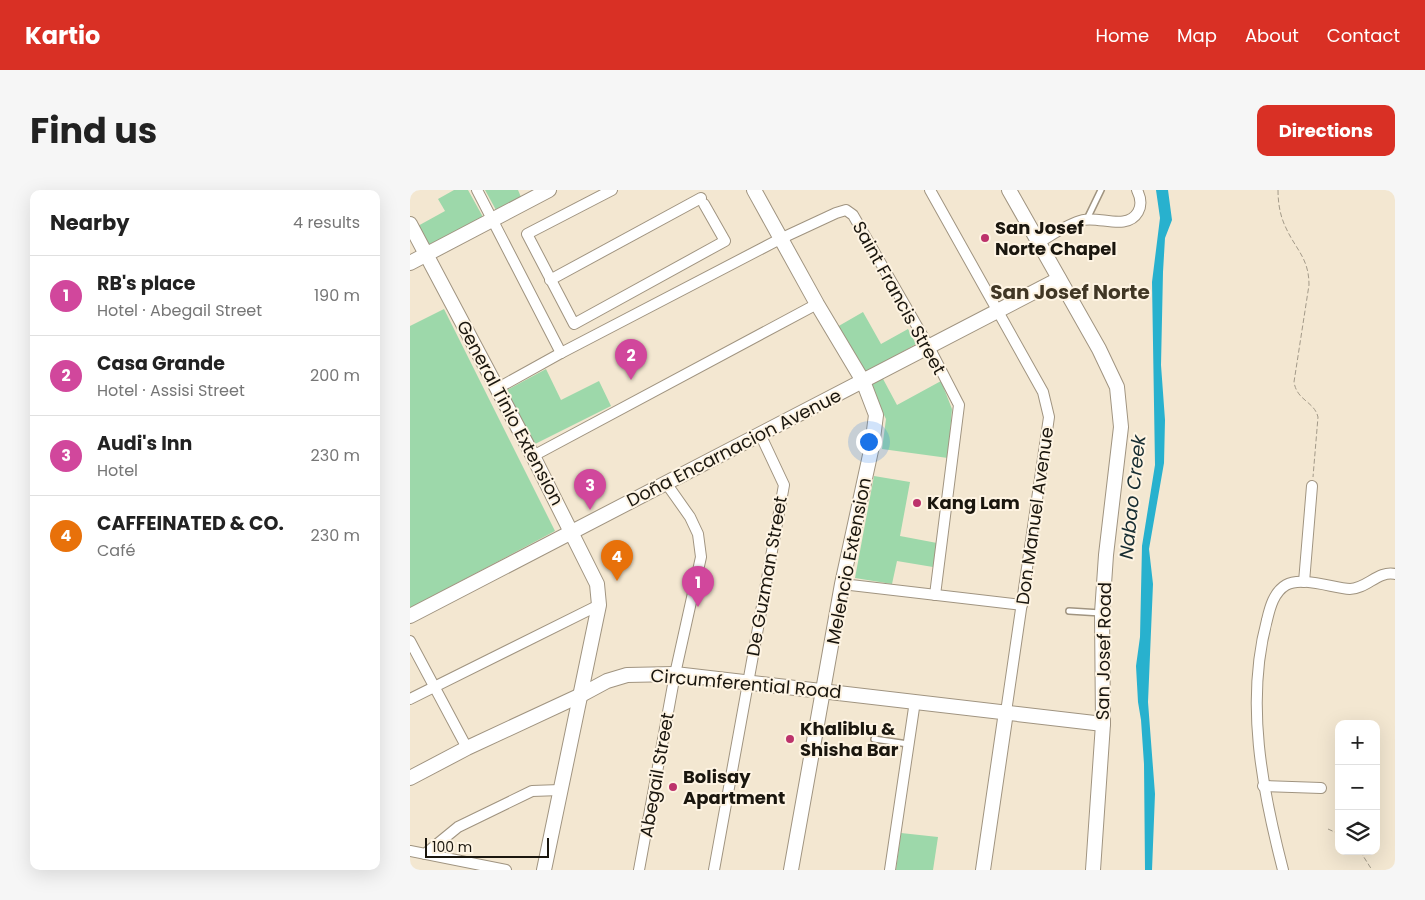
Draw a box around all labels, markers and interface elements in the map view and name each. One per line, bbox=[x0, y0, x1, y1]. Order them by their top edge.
text: Kartio bbox=[25, 19, 100, 52]
text: Home bbox=[1095, 23, 1149, 48]
text: Map bbox=[1177, 23, 1217, 48]
text: About bbox=[1245, 23, 1299, 48]
text: Contact bbox=[1327, 23, 1400, 48]
button: Directions bbox=[1257, 105, 1395, 156]
text: Find us bbox=[30, 106, 157, 155]
text: Nearby bbox=[50, 208, 130, 237]
text: 4 results bbox=[293, 211, 360, 234]
place label: San Josef Norte Chapel bbox=[995, 215, 1117, 261]
street label: Saint Francis Street bbox=[847, 217, 952, 379]
marker: San Josef Norte Chapel bbox=[979, 232, 991, 244]
text: RB's place bbox=[97, 270, 195, 297]
district label: San Josef Norte bbox=[990, 278, 1150, 306]
text: 1 bbox=[63, 284, 69, 307]
text: 190 m bbox=[314, 284, 360, 307]
text: Hotel · Abegail Street bbox=[97, 299, 262, 322]
street label: General Tinio Extension bbox=[451, 316, 570, 510]
pin: 2 bbox=[615, 339, 647, 380]
text: Casa Grande bbox=[97, 350, 225, 377]
text: 2 bbox=[61, 364, 71, 387]
text: 200 m bbox=[310, 364, 360, 387]
text: Hotel · Assisi Street bbox=[97, 379, 245, 402]
street label: Doña Encarnacion Avenue bbox=[622, 382, 845, 513]
street label: Don Manuel Avenue bbox=[1010, 425, 1059, 606]
your location bbox=[856, 429, 882, 455]
text: Audi's Inn bbox=[97, 430, 192, 457]
water label: Nabao Creek bbox=[1113, 432, 1153, 561]
text: 3 bbox=[61, 444, 71, 467]
text: 230 m bbox=[311, 444, 360, 467]
text: Hotel bbox=[97, 459, 138, 482]
pin: 3 bbox=[574, 469, 606, 510]
street label: Melencio Extension bbox=[820, 475, 877, 646]
place label: Kang Lam bbox=[927, 490, 1020, 515]
street label: De Guzman Street bbox=[740, 494, 793, 658]
marker: Kang Lam bbox=[911, 497, 923, 509]
text: CAFFEINATED & CO. bbox=[97, 510, 284, 537]
text: 4 bbox=[61, 524, 71, 547]
text: 230 m bbox=[311, 524, 360, 547]
text: Café bbox=[97, 539, 135, 562]
pin: 4 bbox=[601, 540, 633, 581]
pin: 1 bbox=[682, 566, 714, 607]
street label: San Josef Road bbox=[1090, 582, 1117, 720]
street label: Circumferential Road bbox=[649, 663, 843, 704]
street label: Abegail Street bbox=[633, 711, 680, 839]
place label: Khaliblu & Shisha Bar bbox=[800, 716, 899, 762]
map controls bbox=[1335, 720, 1380, 855]
button: + bbox=[1335, 720, 1380, 765]
marker: Khaliblu & Shisha Bar bbox=[784, 733, 796, 745]
place label: Bolisay Apartment bbox=[683, 764, 785, 810]
button: − bbox=[1335, 765, 1380, 810]
marker: Bolisay Apartment bbox=[667, 781, 679, 793]
button: layers bbox=[1335, 810, 1380, 855]
scale bar bbox=[425, 835, 549, 858]
text: 100 m bbox=[432, 837, 472, 857]

